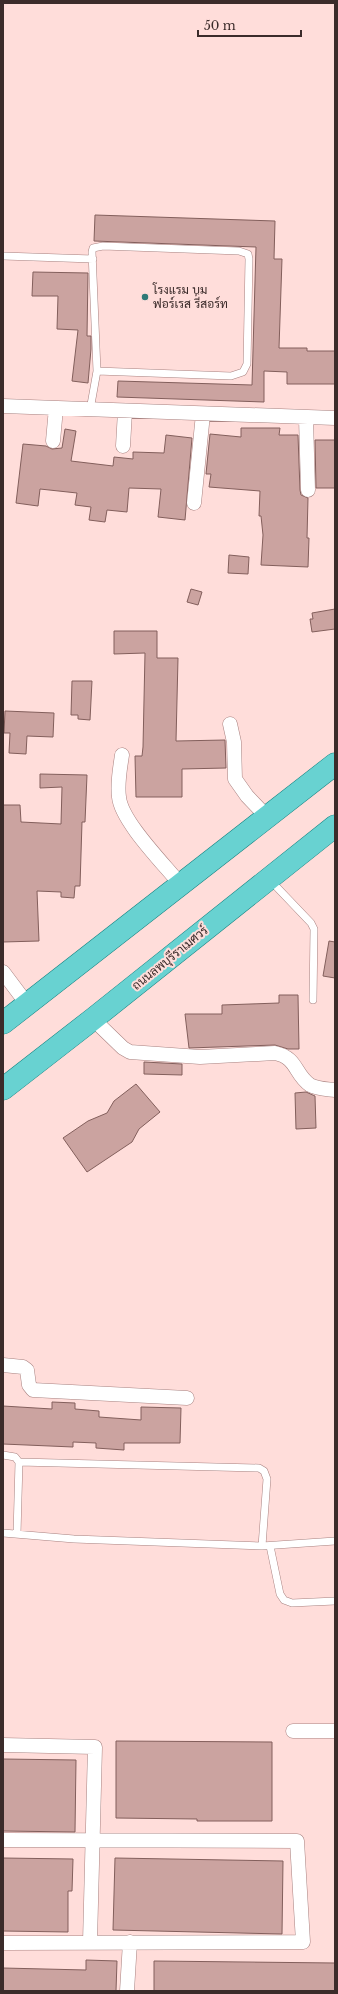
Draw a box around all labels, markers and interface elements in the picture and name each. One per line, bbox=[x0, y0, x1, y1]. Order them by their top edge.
scale bar bbox=[198, 12, 301, 38]
text: 50 m bbox=[204, 18, 236, 33]
place label: โรงแรม บูม ฟอร์เรส รีสอร์ท bbox=[152, 282, 228, 311]
marker: โรงแรม บูม ฟอร์เรส รีสอร์ท bbox=[140, 292, 150, 302]
street label: ถนนลพบุรีราเมศวร์ bbox=[129, 922, 212, 994]

